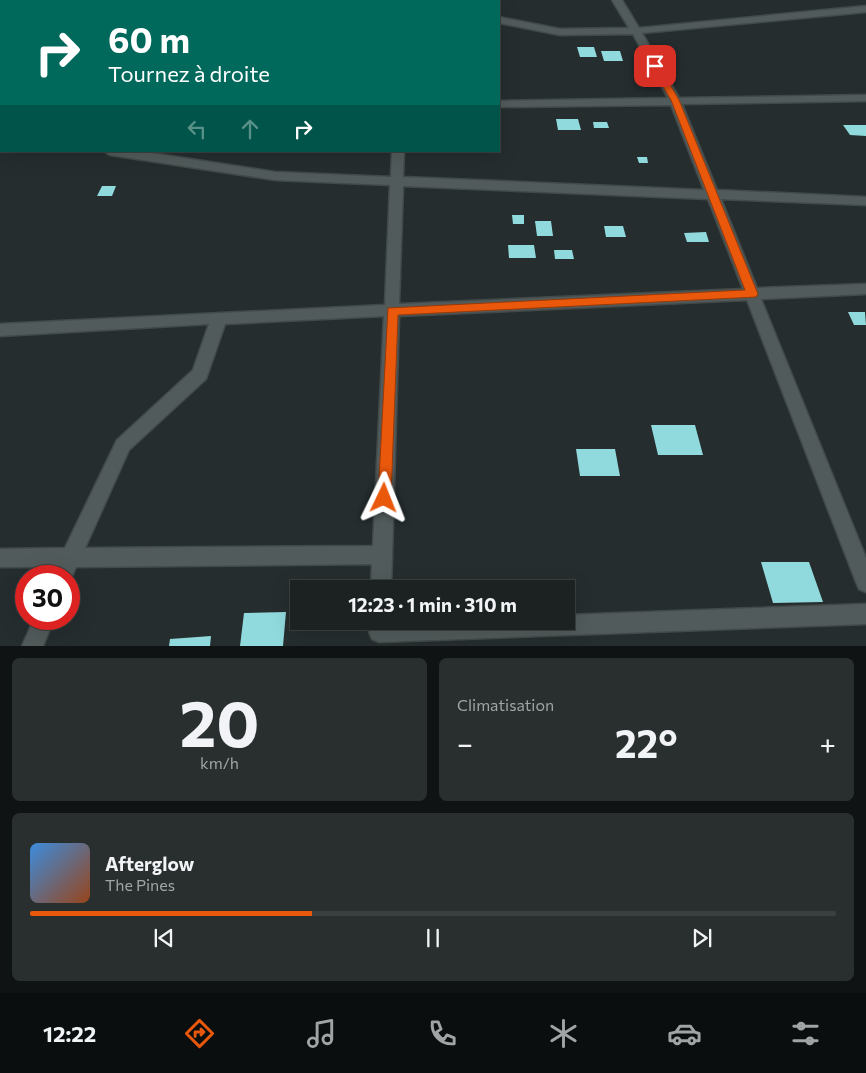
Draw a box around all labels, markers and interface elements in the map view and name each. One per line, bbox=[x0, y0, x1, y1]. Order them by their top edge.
text: 60 m bbox=[108, 17, 190, 60]
icon: right bbox=[25, 20, 90, 85]
pin bbox=[634, 45, 676, 87]
icon: arrive bbox=[641, 52, 669, 80]
text: Tournez à droite bbox=[108, 60, 270, 87]
icon: left bbox=[183, 115, 211, 143]
icon: ahead bbox=[236, 115, 264, 143]
icon: right bbox=[289, 115, 317, 143]
position arrow bbox=[357, 471, 409, 523]
speed limit sign: 30 bbox=[15, 565, 80, 630]
text: 12:23 · 1 min · 310 m bbox=[348, 593, 517, 616]
text: 20 bbox=[180, 681, 259, 760]
text: Climatisation bbox=[457, 695, 554, 714]
text: 22° bbox=[615, 719, 678, 766]
text: − bbox=[457, 726, 473, 760]
text: + bbox=[820, 726, 836, 760]
text: km/h bbox=[200, 753, 239, 772]
text: Afterglow bbox=[105, 852, 194, 875]
text: The Pines bbox=[105, 875, 175, 894]
icon: previous bbox=[150, 924, 178, 952]
icon: pause bbox=[419, 924, 447, 952]
icon: next bbox=[688, 924, 716, 952]
icon: directions bbox=[182, 1016, 217, 1051]
icon: music bbox=[304, 1016, 339, 1051]
icon: phone bbox=[425, 1016, 460, 1051]
icon: climate bbox=[546, 1016, 581, 1051]
icon: car bbox=[667, 1016, 702, 1051]
icon: filters bbox=[788, 1016, 823, 1051]
text: 12:22 bbox=[43, 1020, 96, 1047]

